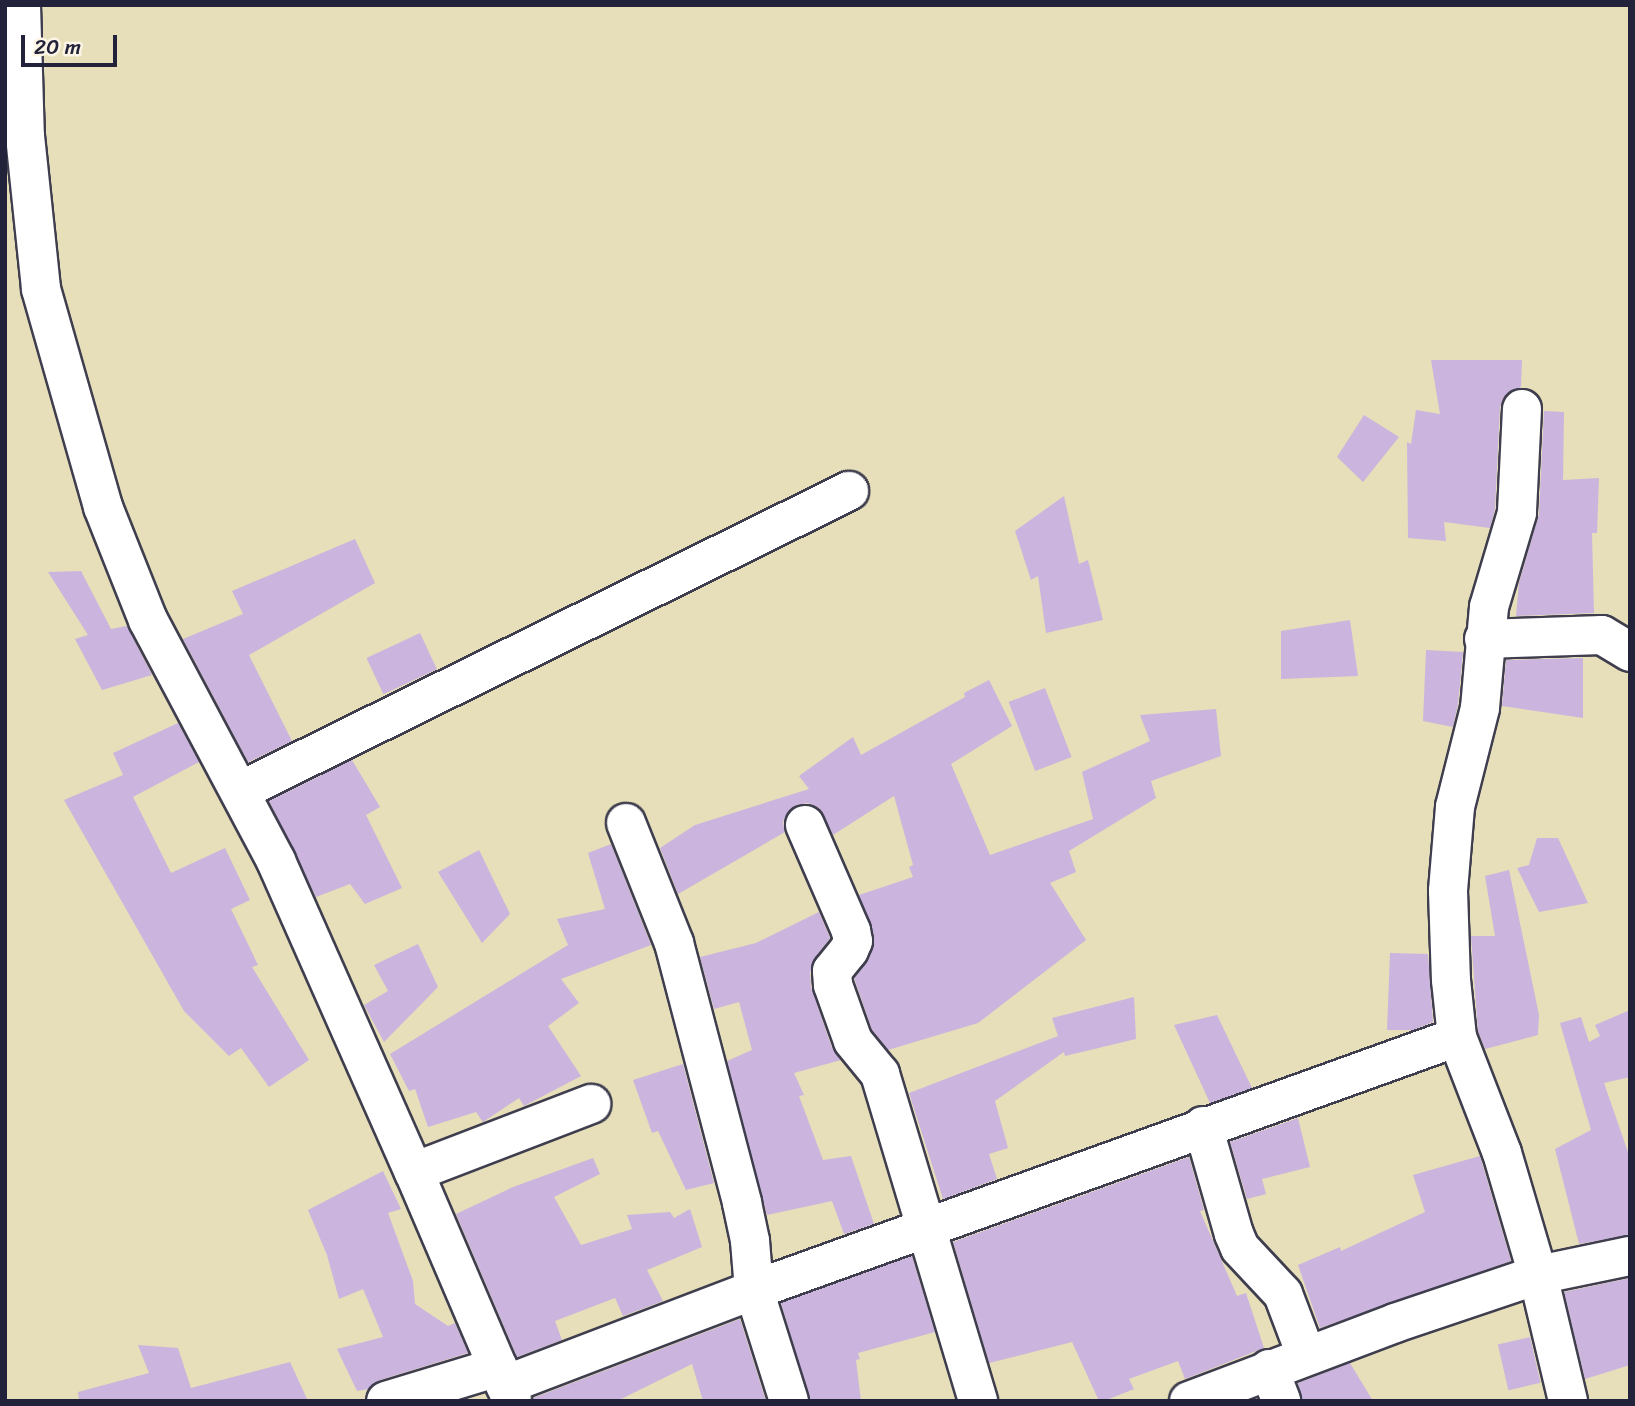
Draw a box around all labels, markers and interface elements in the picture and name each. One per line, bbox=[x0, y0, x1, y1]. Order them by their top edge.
scale bar bbox=[24, 21, 121, 65]
text: 20 m bbox=[34, 28, 81, 66]

